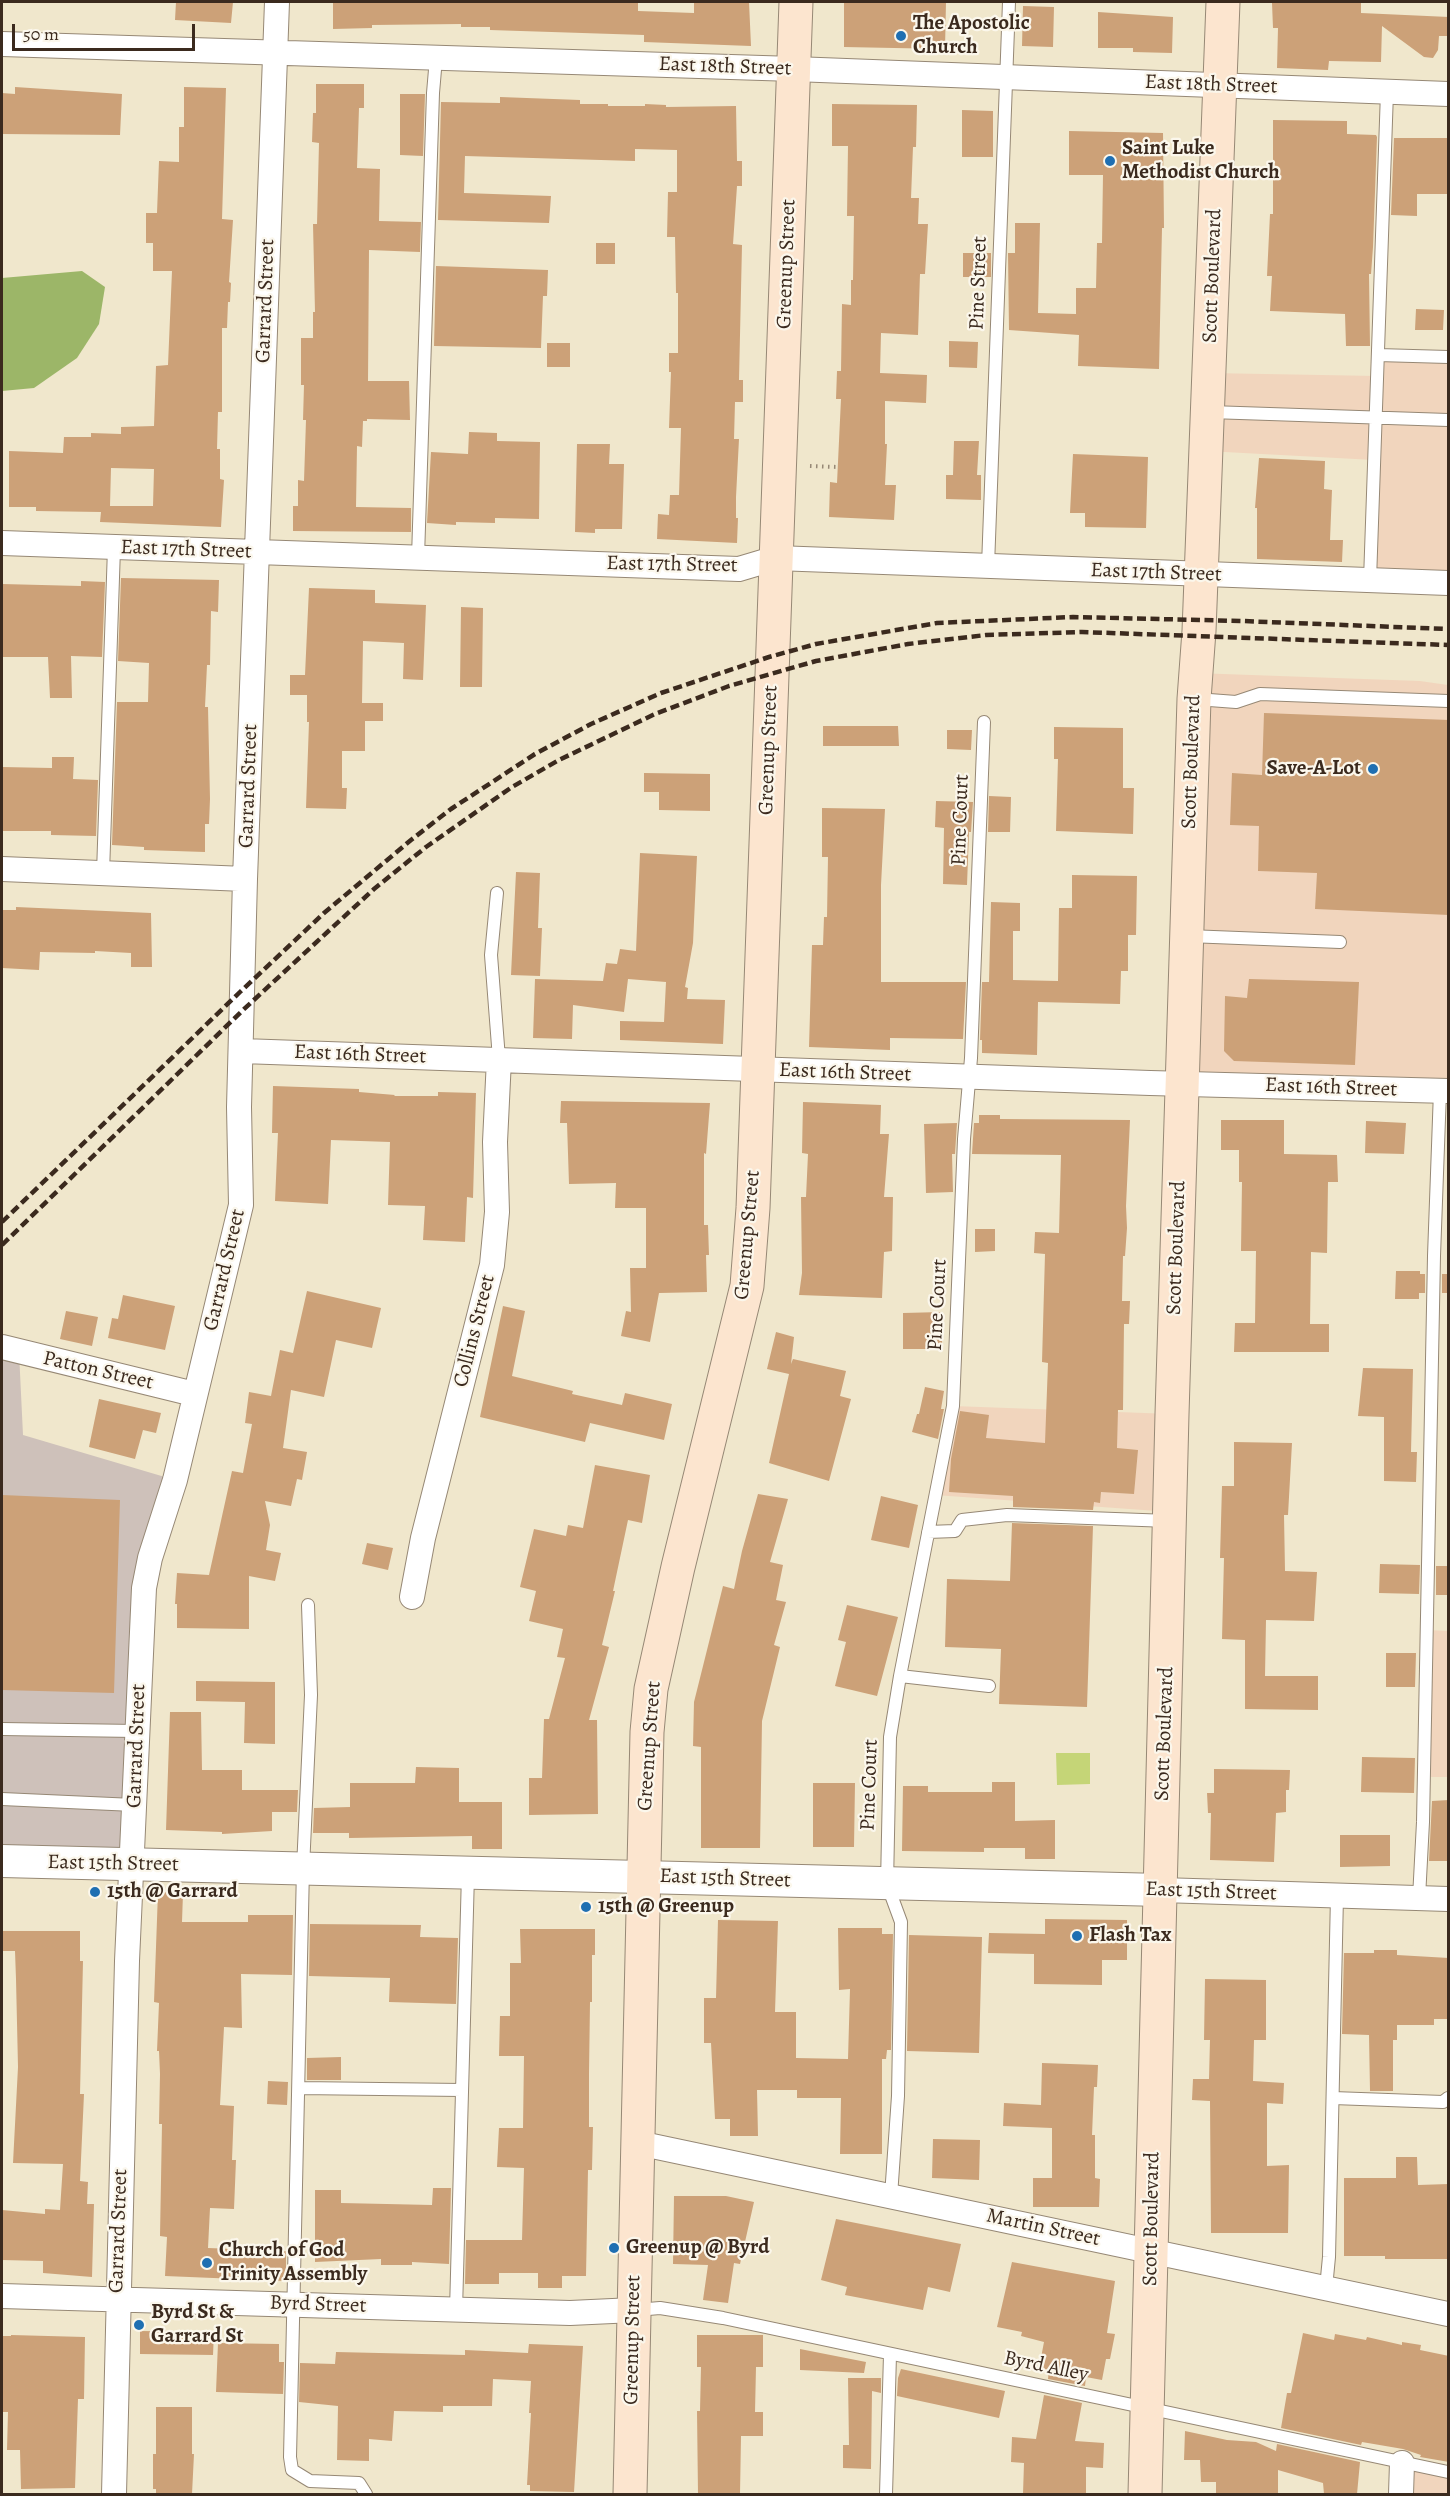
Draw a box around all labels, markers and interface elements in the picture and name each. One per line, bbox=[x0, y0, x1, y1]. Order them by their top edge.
place label: The Apostolic Church bbox=[913, 11, 1030, 61]
scale bar bbox=[15, 12, 198, 50]
text: 50 m bbox=[23, 22, 59, 46]
marker: The Apostolic Church bbox=[894, 29, 908, 43]
street label: East 18th Street bbox=[658, 52, 792, 82]
street label: East 18th Street bbox=[1144, 70, 1278, 100]
place label: Saint Luke Methodist Church bbox=[1122, 136, 1280, 186]
marker: Saint Luke Methodist Church bbox=[1103, 154, 1117, 168]
street label: Greenup Street bbox=[772, 199, 802, 329]
street label: Scott Boulevard bbox=[1198, 208, 1228, 344]
street label: Pine Street bbox=[965, 236, 993, 330]
street label: Garrard Street bbox=[251, 239, 281, 363]
street label: East 17th Street bbox=[120, 535, 252, 565]
street label: East 17th Street bbox=[606, 551, 738, 579]
street label: East 17th Street bbox=[1090, 558, 1222, 588]
street label: Greenup Street bbox=[754, 685, 784, 815]
street label: Scott Boulevard bbox=[1177, 694, 1207, 830]
street label: Garrard Street bbox=[234, 724, 264, 848]
place label: Save-A-Lot bbox=[1267, 756, 1361, 782]
marker: Save-A-Lot bbox=[1366, 762, 1380, 776]
street label: Pine Court bbox=[947, 774, 975, 866]
street label: East 16th Street bbox=[294, 1040, 426, 1070]
street label: East 16th Street bbox=[779, 1058, 911, 1088]
street label: East 16th Street bbox=[1265, 1073, 1397, 1103]
street label: Greenup Street bbox=[730, 1169, 766, 1301]
street label: Scott Boulevard bbox=[1162, 1180, 1192, 1316]
street label: Garrard Street bbox=[199, 1207, 251, 1333]
street label: Pine Court bbox=[923, 1258, 953, 1352]
street label: Collins Street bbox=[449, 1272, 501, 1390]
street label: Patton Street bbox=[40, 1346, 156, 1396]
street label: Scott Boulevard bbox=[1150, 1666, 1180, 1802]
street label: Greenup Street bbox=[633, 1680, 667, 1812]
street label: Garrard Street bbox=[122, 1684, 152, 1808]
street label: Pine Court bbox=[856, 1739, 884, 1831]
street label: East 15th Street bbox=[47, 1850, 179, 1878]
street label: East 15th Street bbox=[659, 1864, 791, 1894]
street label: East 15th Street bbox=[1145, 1877, 1277, 1907]
place label: 15th @ Garrard bbox=[107, 1879, 238, 1905]
marker: 15th @ Garrard bbox=[88, 1885, 102, 1899]
place label: 15th @ Greenup bbox=[598, 1894, 734, 1920]
marker: 15th @ Greenup bbox=[579, 1900, 593, 1914]
place label: Flash Tax bbox=[1089, 1923, 1171, 1949]
marker: Flash Tax bbox=[1070, 1929, 1084, 1943]
street label: Scott Boulevard bbox=[1138, 2152, 1166, 2286]
street label: Garrard Street bbox=[104, 2169, 134, 2293]
street label: Martin Street bbox=[984, 2204, 1102, 2252]
place label: Greenup @ Byrd bbox=[626, 2235, 770, 2261]
place label: Church of God Trinity Assembly bbox=[219, 2238, 367, 2288]
marker: Greenup @ Byrd bbox=[607, 2241, 621, 2255]
marker: Church of God Trinity Assembly bbox=[200, 2256, 214, 2270]
street label: Greenup Street bbox=[619, 2275, 647, 2405]
street label: Byrd Street bbox=[269, 2291, 367, 2319]
place label: Byrd St & Garrard St bbox=[151, 2300, 244, 2350]
marker: Byrd St & Garrard St bbox=[132, 2318, 146, 2332]
street label: Byrd Alley bbox=[1001, 2346, 1091, 2388]

